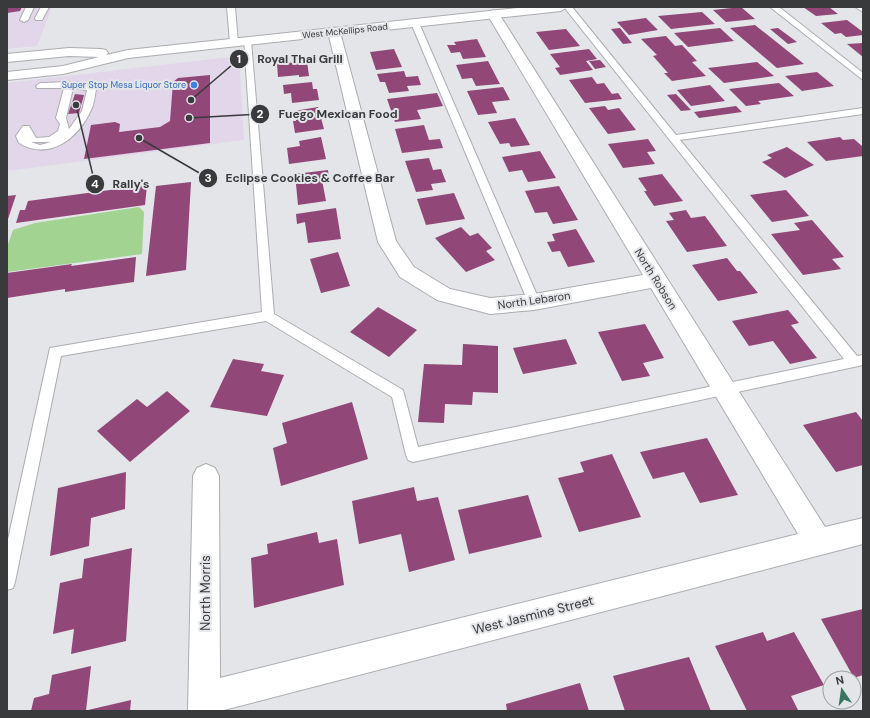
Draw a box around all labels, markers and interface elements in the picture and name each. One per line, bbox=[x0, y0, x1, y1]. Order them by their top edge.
street label: West McKellips Road bbox=[302, 20, 389, 41]
callout: Royal Thai Grill bbox=[229, 47, 350, 71]
text: 1 bbox=[237, 51, 241, 67]
text: Royal Thai Grill bbox=[257, 51, 343, 67]
place label: Super Stop Mesa Liquor Store bbox=[62, 79, 186, 91]
marker: Super Stop Mesa Liquor Store bbox=[189, 80, 199, 90]
callout: Fuego Mexican Food bbox=[250, 102, 405, 126]
text: 2 bbox=[257, 106, 264, 122]
text: Fuego Mexican Food bbox=[278, 106, 398, 122]
callout: Eclipse Cookies & Coffee Bar bbox=[198, 166, 403, 190]
text: 3 bbox=[204, 170, 212, 186]
text: Eclipse Cookies & Coffee Bar bbox=[225, 170, 395, 186]
callout: Rally's bbox=[85, 172, 158, 196]
text: 4 bbox=[91, 176, 99, 192]
text: Rally's bbox=[113, 176, 149, 192]
street label: North Robson bbox=[632, 246, 680, 312]
street label: North Lebaron bbox=[497, 288, 571, 312]
street label: North Morris bbox=[197, 555, 214, 631]
street label: West Jasmine Street bbox=[471, 592, 595, 638]
north arrow bbox=[822, 670, 862, 710]
text: N bbox=[834, 673, 845, 688]

